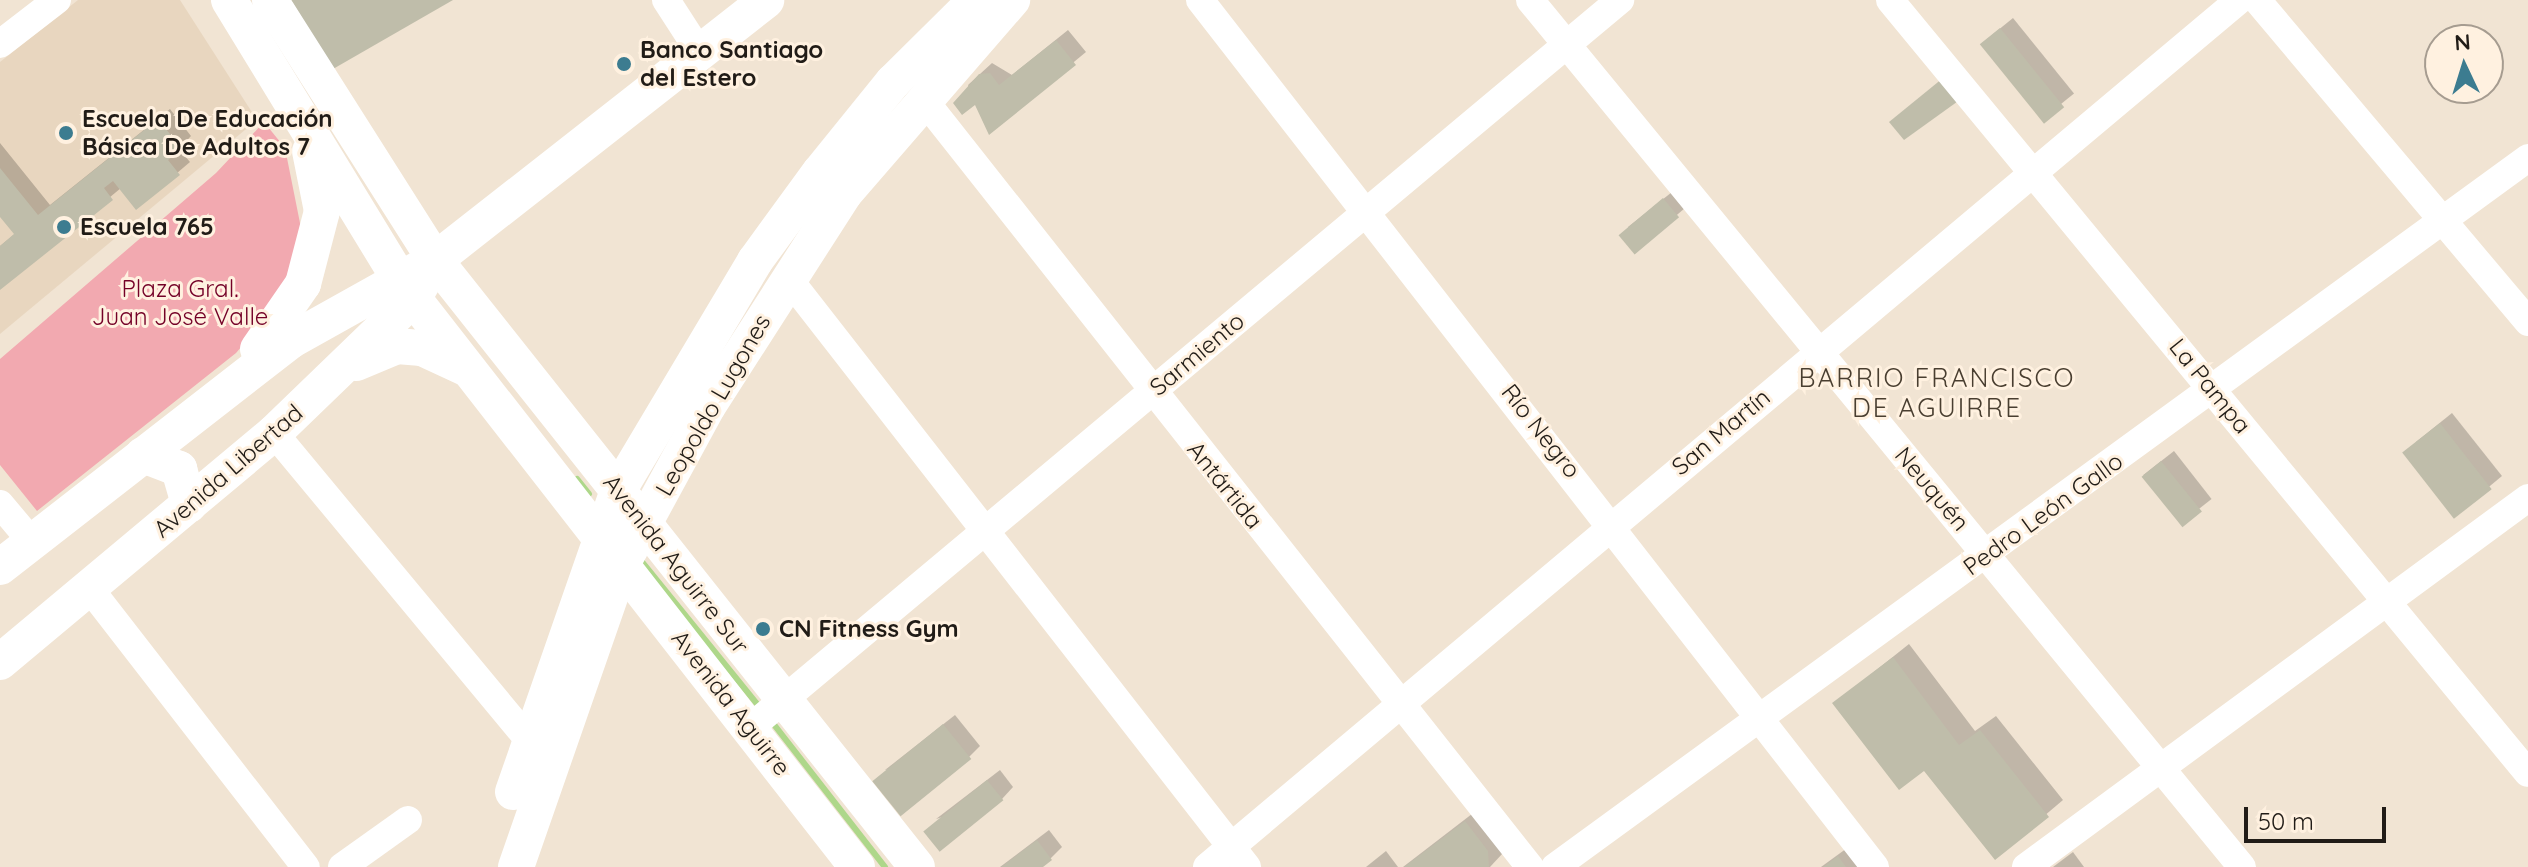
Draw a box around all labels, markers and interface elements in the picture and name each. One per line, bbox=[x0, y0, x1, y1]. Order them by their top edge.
north arrow bbox=[2424, 24, 2504, 104]
text: N bbox=[2453, 28, 2472, 57]
place label: Banco Santiago del Estero bbox=[640, 36, 823, 92]
marker: Banco Santiago del Estero bbox=[615, 55, 633, 73]
place label: Escuela De Educación Básica De Adultos 7 bbox=[82, 105, 333, 161]
marker: Escuela De Educación Básica De Adultos 7 bbox=[57, 124, 75, 142]
place label: Escuela 765 bbox=[80, 213, 214, 241]
marker: Escuela 765 bbox=[55, 218, 73, 236]
park label: Plaza Gral. Juan José Valle bbox=[92, 275, 268, 331]
street label: Sarmiento bbox=[1144, 306, 1250, 402]
street label: Leopoldo Lugones bbox=[649, 309, 777, 501]
street label: La Pampa bbox=[2163, 333, 2257, 439]
district label: BARRIO FRANCISCO DE AGUIRRE bbox=[1799, 362, 2075, 424]
street label: Río Negro bbox=[1495, 378, 1587, 484]
street label: San Martín bbox=[1666, 383, 1776, 481]
street label: Avenida Libertad bbox=[148, 398, 308, 544]
street label: Antártida bbox=[1181, 436, 1269, 534]
street label: Neuquén bbox=[1889, 441, 1975, 537]
street label: Pedro León Gallo bbox=[1958, 447, 2128, 581]
street label: Avenida Aguirre Sur bbox=[597, 469, 755, 659]
place label: CN Fitness Gym bbox=[779, 615, 959, 643]
marker: CN Fitness Gym bbox=[754, 620, 772, 638]
street label: Avenida Aguirre bbox=[665, 625, 797, 781]
scale bar bbox=[2248, 791, 2390, 841]
text: 50 m bbox=[2258, 806, 2314, 836]

